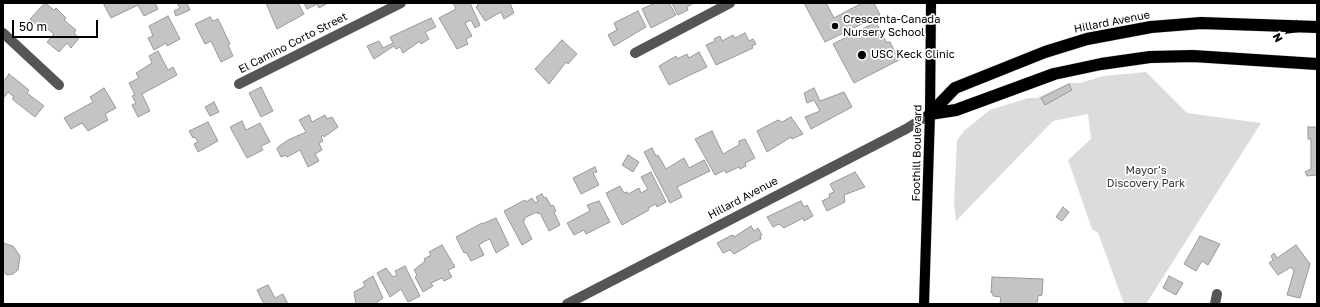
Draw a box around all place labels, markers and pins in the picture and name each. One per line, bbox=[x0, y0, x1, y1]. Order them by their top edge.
place label: Crescenta-Canada Nursery School bbox=[843, 13, 940, 39]
marker: Crescenta-Canada Nursery School bbox=[830, 21, 840, 31]
place label: USC Keck Clinic bbox=[871, 48, 955, 62]
marker: USC Keck Clinic bbox=[856, 49, 868, 61]

